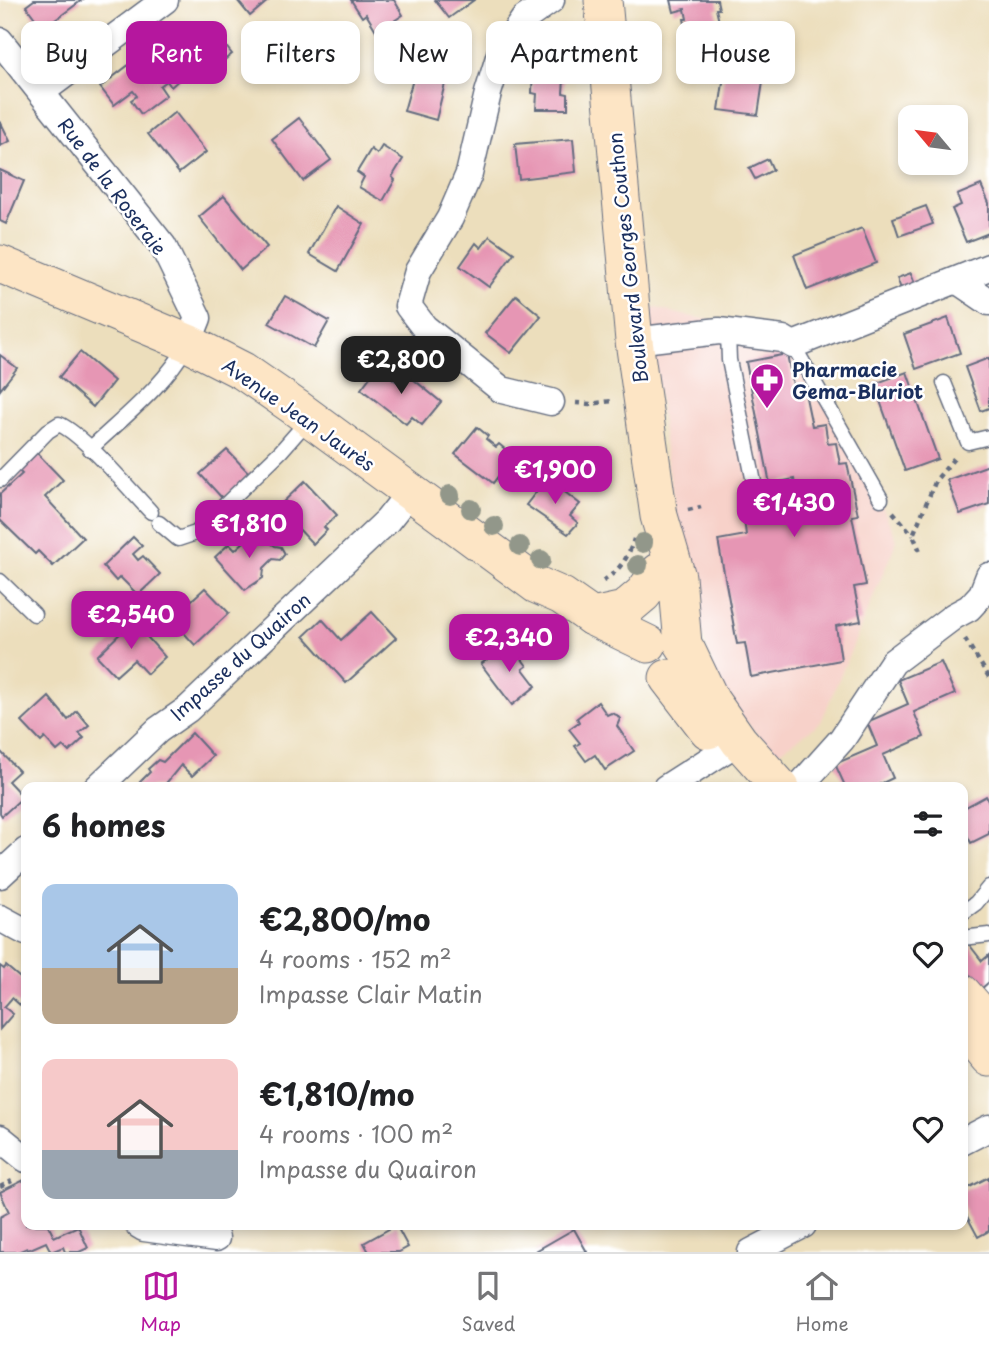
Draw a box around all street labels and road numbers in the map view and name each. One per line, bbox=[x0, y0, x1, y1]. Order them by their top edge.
street label: Rue de la Roseraie bbox=[52, 111, 174, 261]
street label: Boulevard Georges Couthon bbox=[600, 131, 654, 385]
street label: Avenue Jean Jaurès bbox=[217, 351, 381, 477]
street label: Impasse du Quairon bbox=[164, 585, 316, 727]

